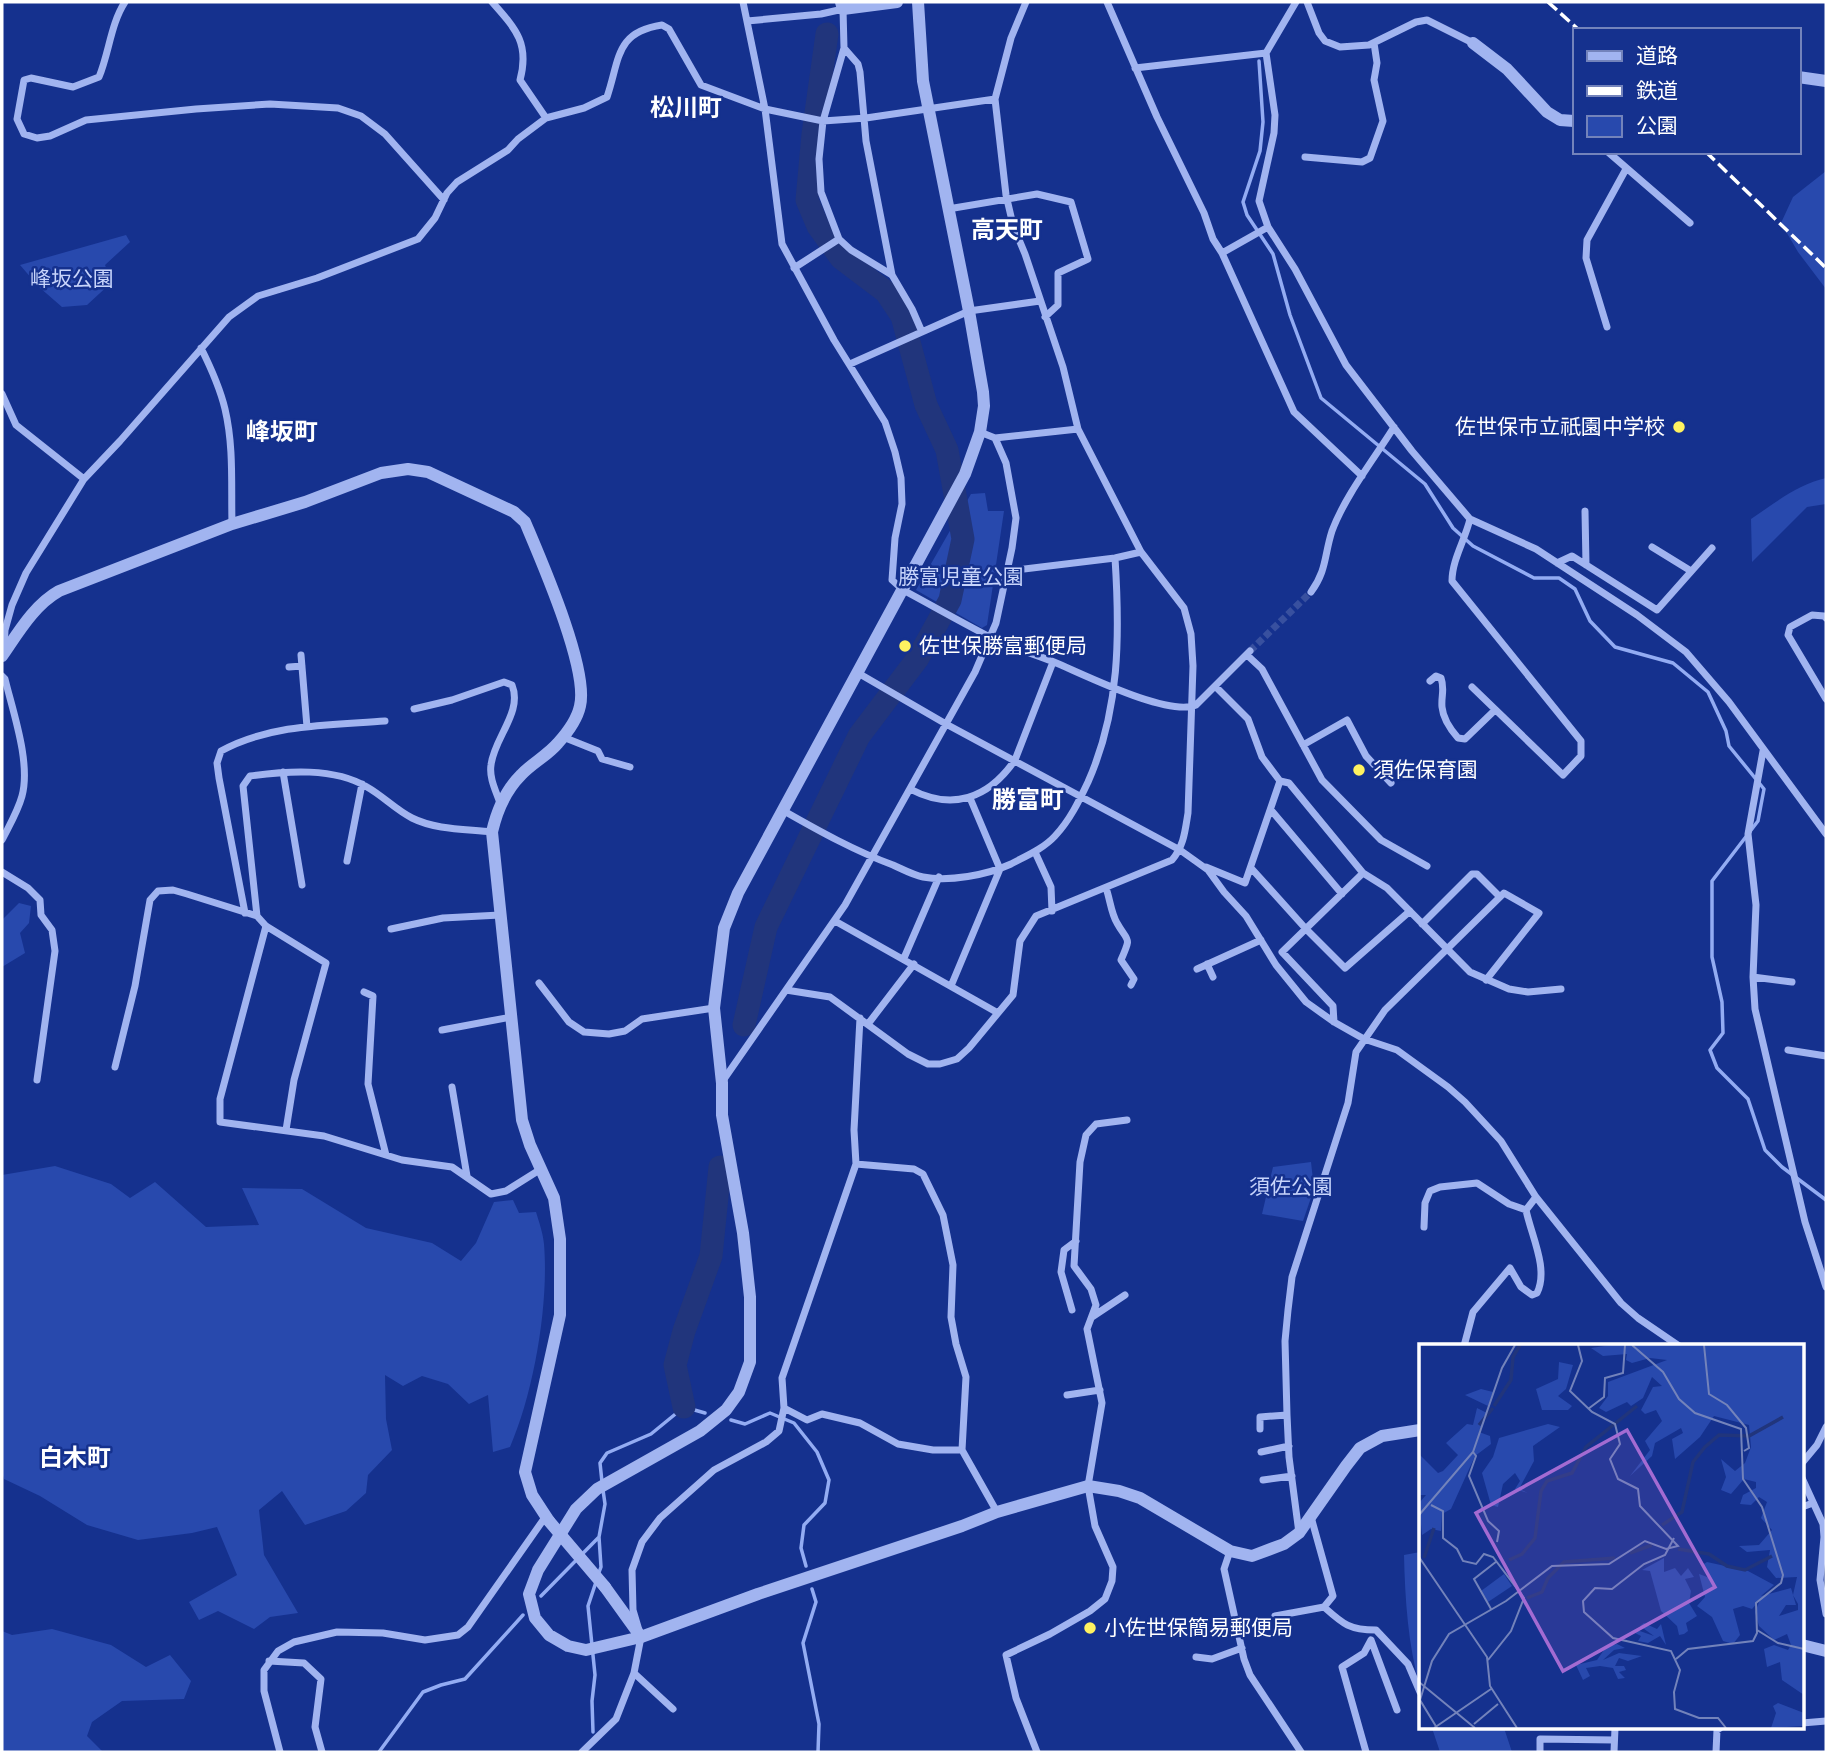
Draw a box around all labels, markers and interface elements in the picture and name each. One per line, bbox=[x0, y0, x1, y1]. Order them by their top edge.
legend bbox=[1573, 28, 1800, 154]
text: 道路 bbox=[1636, 41, 1678, 71]
text: 鉄道 bbox=[1636, 76, 1678, 106]
district label: 松川町 bbox=[650, 90, 722, 125]
text: 公園 bbox=[1636, 111, 1678, 141]
district label: 高天町 bbox=[971, 212, 1043, 247]
park label: 峰坂公園 bbox=[30, 264, 114, 294]
place label: 佐世保市立祇園中学校 bbox=[1455, 412, 1665, 442]
district label: 峰坂町 bbox=[246, 414, 318, 449]
marker: 佐世保市立祇園中学校 bbox=[1671, 419, 1687, 435]
park label: 勝富児童公園 bbox=[898, 562, 1024, 592]
place label: 佐世保勝富郵便局 bbox=[919, 631, 1087, 661]
marker: 佐世保勝富郵便局 bbox=[897, 638, 913, 654]
place label: 須佐保育園 bbox=[1373, 755, 1478, 785]
marker: 須佐保育園 bbox=[1351, 762, 1367, 778]
district label: 勝富町 bbox=[992, 782, 1064, 817]
park label: 須佐公園 bbox=[1249, 1172, 1333, 1202]
inset map bbox=[1419, 1344, 1804, 1730]
district label: 白木町 bbox=[39, 1440, 111, 1475]
place label: 小佐世保簡易郵便局 bbox=[1104, 1613, 1293, 1643]
marker: 小佐世保簡易郵便局 bbox=[1082, 1620, 1098, 1636]

